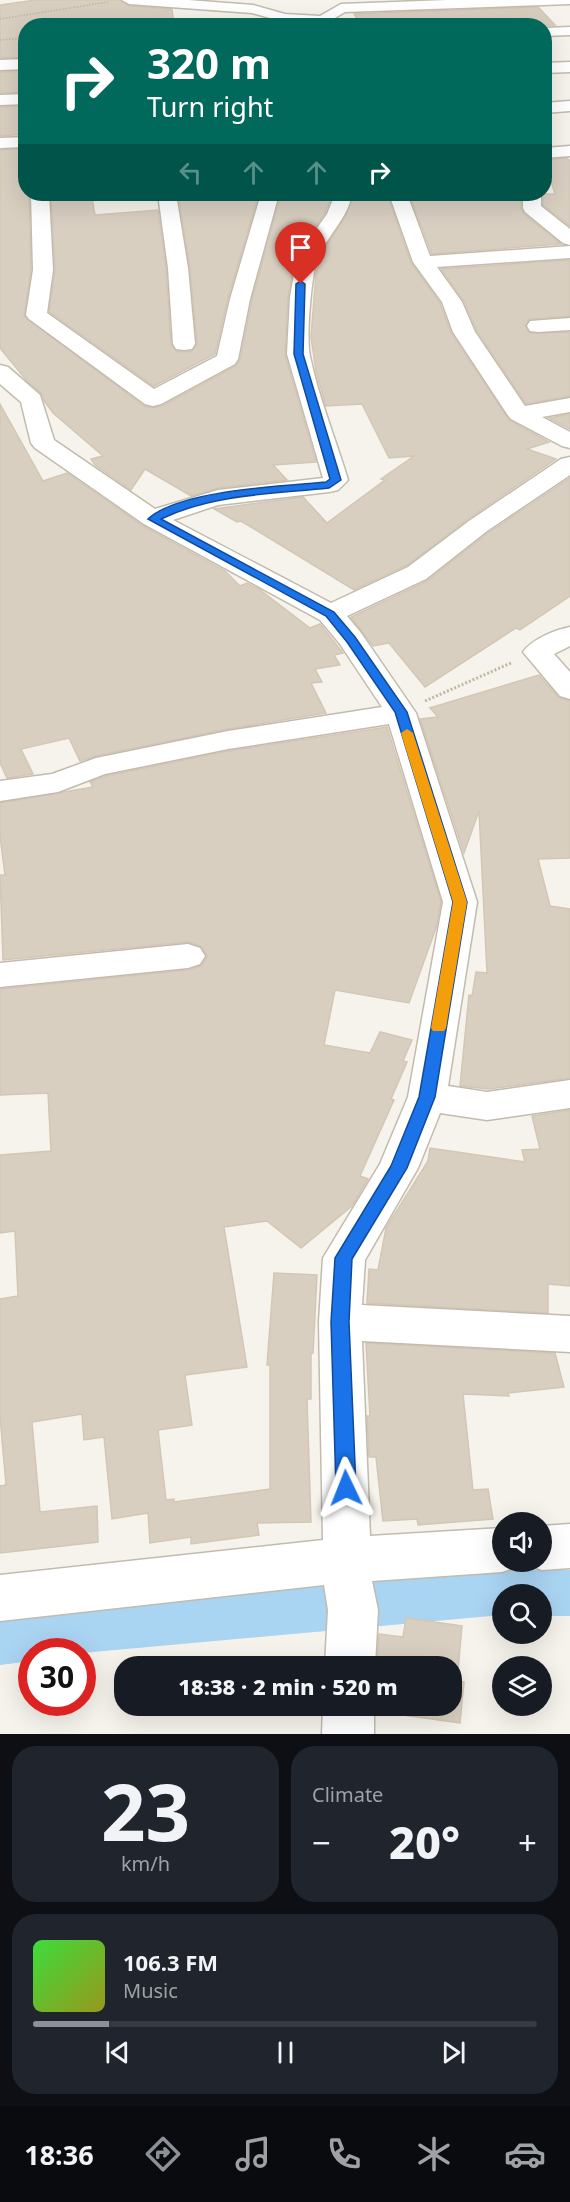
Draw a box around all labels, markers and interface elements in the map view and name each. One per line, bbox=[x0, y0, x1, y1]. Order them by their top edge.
text: 320 m bbox=[147, 34, 271, 91]
icon: right bbox=[48, 42, 126, 120]
text: Turn right bbox=[147, 88, 273, 125]
icon: left bbox=[174, 156, 207, 189]
icon: ahead bbox=[237, 156, 270, 189]
icon: ahead bbox=[300, 156, 333, 189]
icon: right bbox=[363, 156, 396, 189]
pin bbox=[275, 222, 326, 284]
icon: arrive bbox=[284, 231, 317, 264]
position arrow bbox=[314, 1456, 378, 1520]
map controls bbox=[492, 1512, 552, 1716]
button: sound bbox=[492, 1512, 552, 1572]
button: search bbox=[492, 1584, 552, 1644]
speed limit sign: 30 bbox=[18, 1638, 96, 1716]
button: layers bbox=[492, 1656, 552, 1716]
text: 18:38 · 2 min · 520 m bbox=[178, 1671, 398, 1701]
text: 23 bbox=[101, 1758, 190, 1864]
text: Climate bbox=[312, 1781, 383, 1808]
text: 20° bbox=[389, 1811, 460, 1872]
text: − bbox=[312, 1820, 331, 1865]
text: + bbox=[518, 1820, 537, 1865]
text: km/h bbox=[121, 1850, 170, 1877]
text: 106.3 FM bbox=[123, 1947, 218, 1977]
text: Music bbox=[123, 1977, 178, 2004]
icon: previous bbox=[101, 2036, 134, 2069]
icon: pause bbox=[269, 2036, 302, 2069]
icon: next bbox=[437, 2036, 470, 2069]
icon: directions bbox=[142, 2133, 184, 2175]
icon: music bbox=[232, 2133, 274, 2175]
icon: phone bbox=[323, 2133, 365, 2175]
icon: climate bbox=[413, 2133, 455, 2175]
icon: car bbox=[504, 2133, 546, 2175]
text: 18:36 bbox=[24, 2136, 94, 2173]

